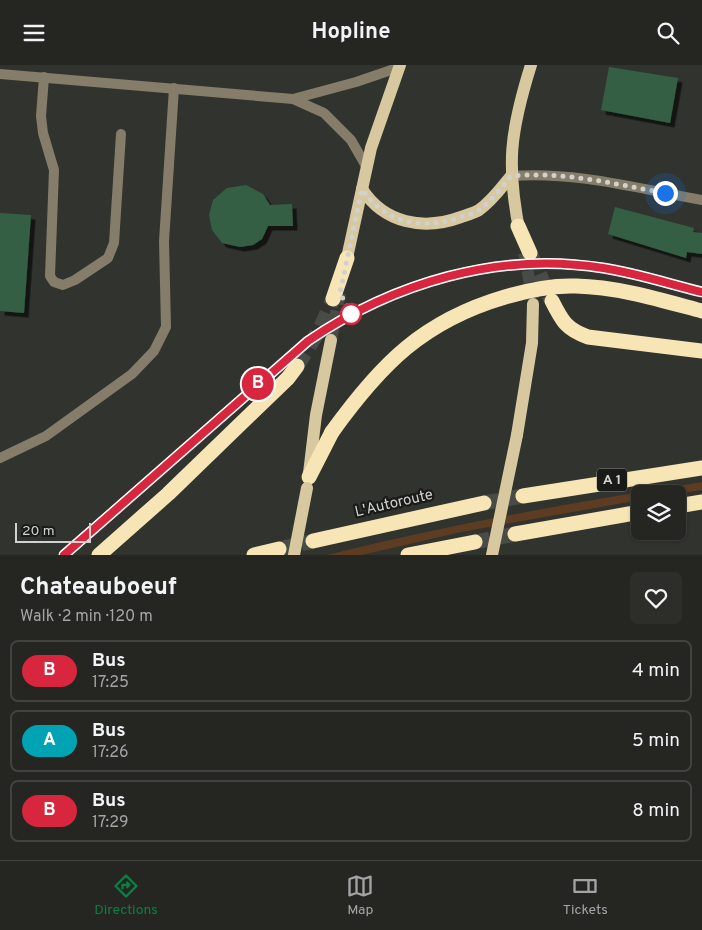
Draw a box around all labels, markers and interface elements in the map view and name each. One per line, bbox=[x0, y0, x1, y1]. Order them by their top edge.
icon: menu bbox=[20, 19, 48, 47]
text: Hopline bbox=[312, 19, 390, 46]
icon: search bbox=[654, 19, 682, 47]
your location bbox=[653, 181, 678, 206]
unlabelled marker bbox=[340, 303, 362, 325]
line badge: B bbox=[242, 368, 274, 400]
text: B bbox=[252, 372, 264, 395]
road number: A 1 bbox=[597, 469, 627, 491]
map controls bbox=[631, 485, 686, 540]
button: layers bbox=[631, 485, 686, 540]
street label: L'Autoroute bbox=[353, 486, 435, 522]
scale bar bbox=[15, 520, 91, 543]
text: 20 m bbox=[22, 523, 55, 540]
button: heart bbox=[630, 572, 682, 624]
text: Chateauboeuf bbox=[20, 573, 177, 603]
text: Walk · 2 min · 120 m bbox=[20, 607, 153, 627]
text: Bus bbox=[92, 649, 126, 673]
text: B bbox=[43, 659, 56, 682]
text: 4 min bbox=[632, 659, 680, 683]
text: 17:25 bbox=[92, 673, 129, 693]
text: Bus bbox=[92, 719, 126, 743]
text: A bbox=[43, 729, 56, 752]
text: 5 min bbox=[632, 729, 680, 753]
text: 17:26 bbox=[92, 743, 129, 763]
text: Bus bbox=[92, 789, 126, 813]
text: B bbox=[43, 799, 56, 822]
text: 8 min bbox=[632, 799, 680, 823]
text: 17:29 bbox=[92, 813, 129, 833]
tab: Directions bbox=[94, 872, 158, 919]
tab: Map bbox=[346, 872, 374, 919]
tab: Tickets bbox=[563, 872, 608, 919]

